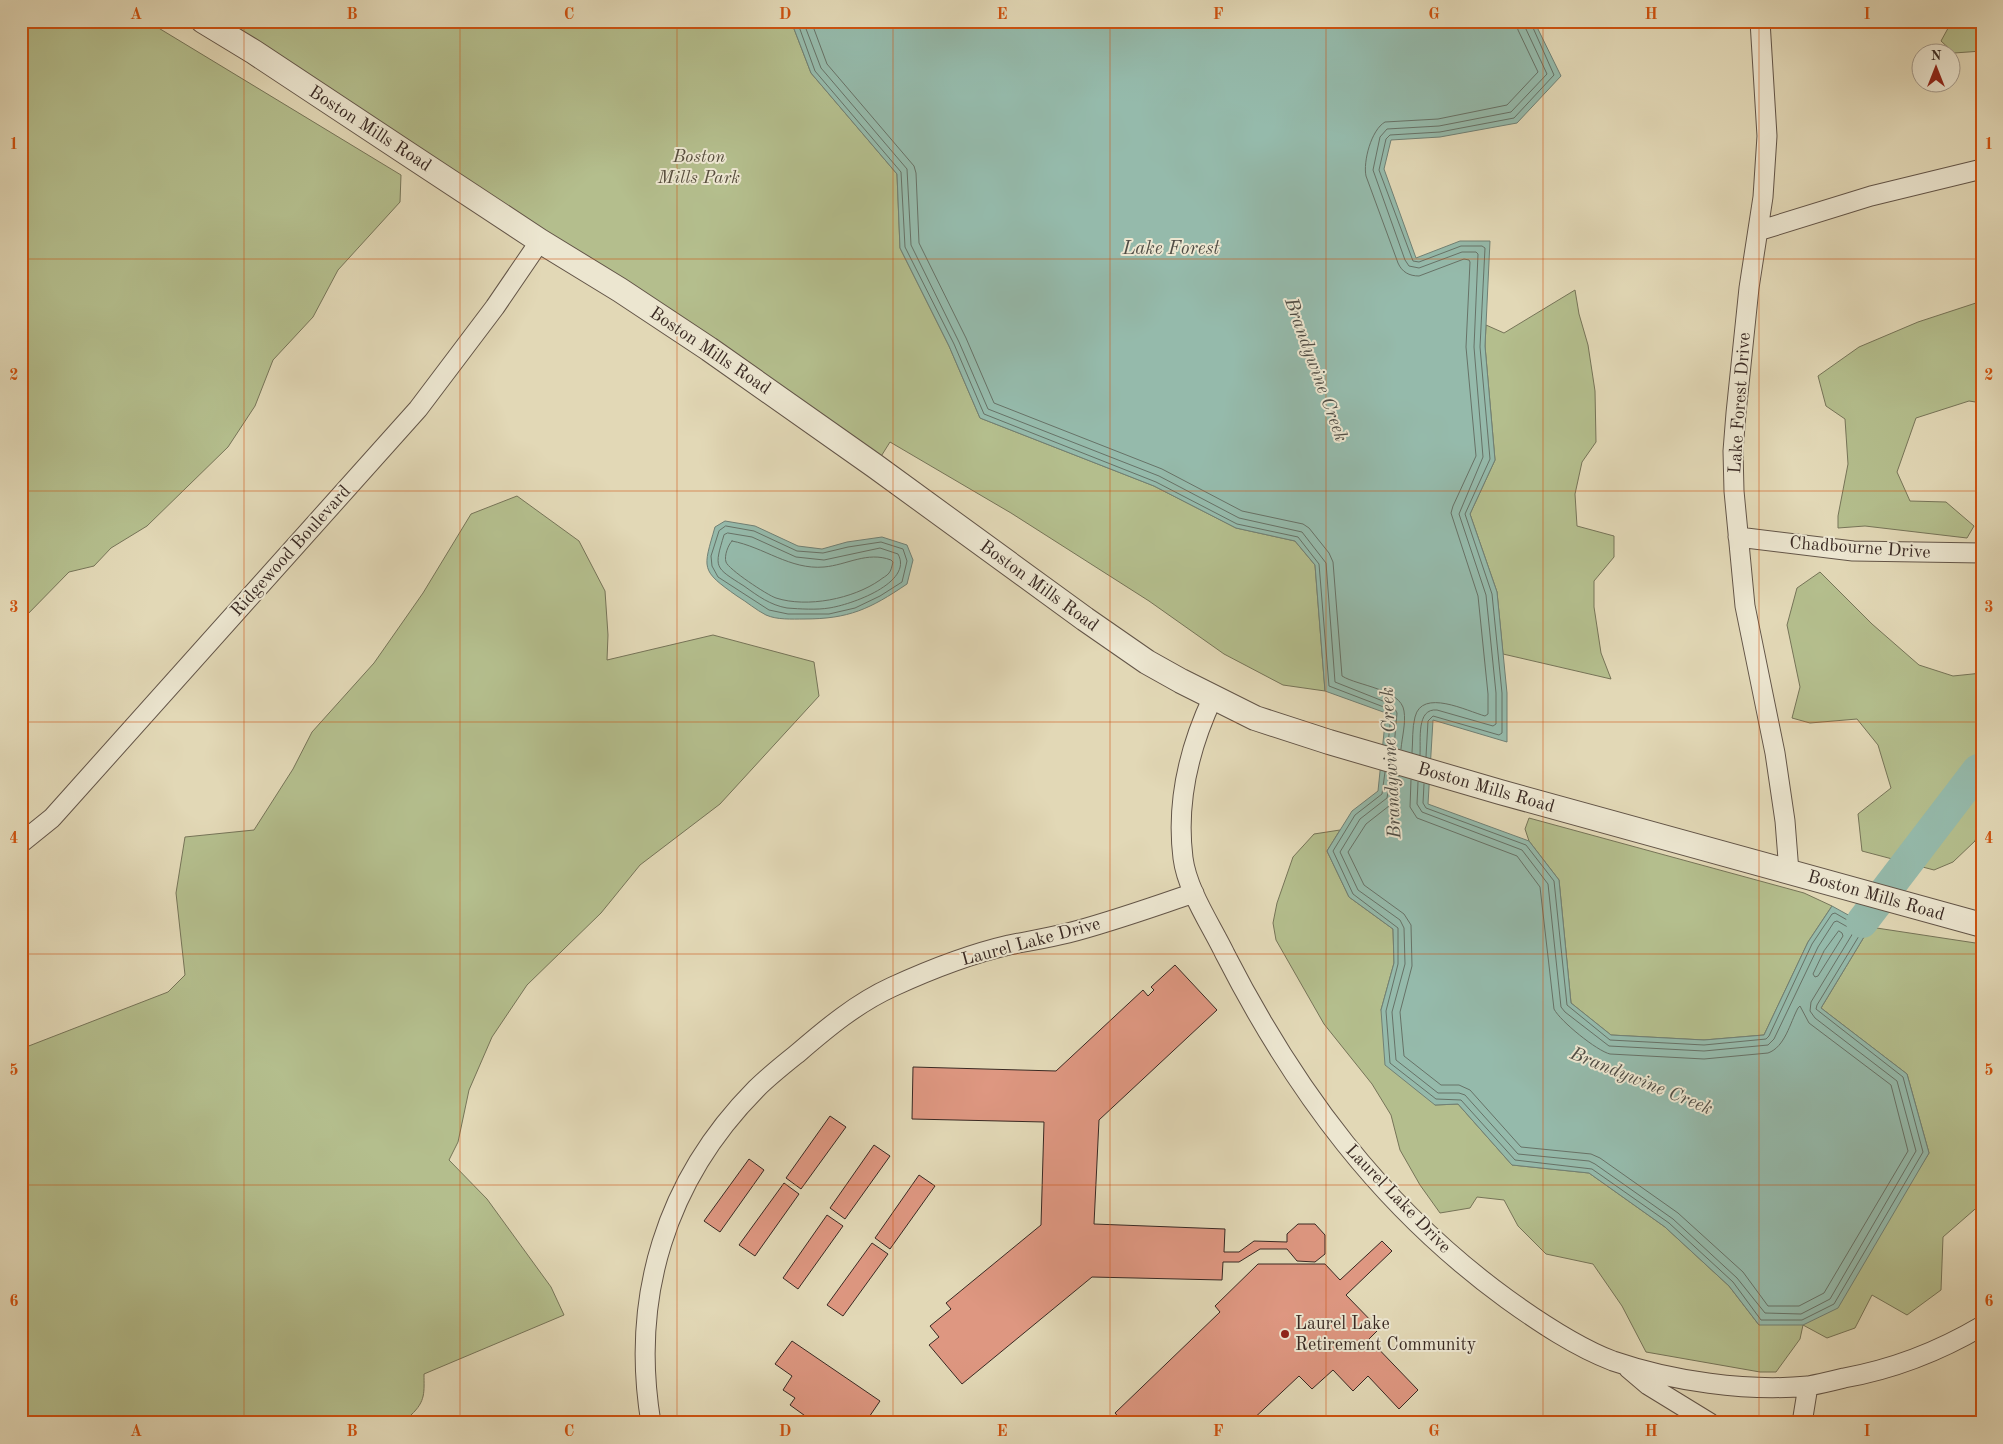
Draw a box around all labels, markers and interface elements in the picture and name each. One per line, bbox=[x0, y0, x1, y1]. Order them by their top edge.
text: A bbox=[130, 7, 142, 23]
text: B bbox=[346, 7, 358, 23]
text: C bbox=[564, 7, 574, 23]
text: D bbox=[779, 7, 791, 23]
text: E bbox=[996, 7, 1008, 23]
text: F bbox=[1213, 7, 1224, 23]
text: G bbox=[1428, 7, 1440, 23]
text: H bbox=[1644, 7, 1658, 23]
text: I bbox=[1863, 7, 1871, 23]
north arrow bbox=[1910, 42, 1960, 92]
text: N bbox=[1931, 49, 1942, 63]
street label: Boston Mills Road bbox=[306, 83, 434, 175]
text: 1 bbox=[9, 137, 19, 153]
text: 1 bbox=[1984, 137, 1994, 153]
park label: Boston Mills Park bbox=[657, 148, 740, 187]
water label: Lake Forest bbox=[1121, 240, 1221, 259]
water label: Brandywine Creek bbox=[1280, 294, 1350, 445]
street label: Boston Mills Road bbox=[646, 304, 774, 398]
street label: Lake Forest Drive bbox=[1726, 332, 1754, 474]
text: 2 bbox=[9, 368, 19, 384]
text: 2 bbox=[1984, 368, 1994, 384]
street label: Ridgewood Boulevard bbox=[228, 482, 354, 620]
street label: Chadbourne Drive bbox=[1789, 534, 1931, 562]
street label: Boston Mills Road bbox=[976, 537, 1102, 635]
text: 3 bbox=[9, 600, 19, 616]
text: 3 bbox=[1984, 600, 1994, 616]
water label: Brandywine Creek bbox=[1379, 687, 1406, 840]
street label: Boston Mills Road bbox=[1415, 760, 1557, 816]
text: 4 bbox=[9, 831, 19, 847]
text: 4 bbox=[1984, 831, 1994, 847]
street label: Boston Mills Road bbox=[1805, 868, 1947, 924]
street label: Laurel Lake Drive bbox=[960, 915, 1102, 969]
water label: Brandywine Creek bbox=[1566, 1044, 1715, 1119]
text: 5 bbox=[9, 1063, 19, 1079]
text: 5 bbox=[1984, 1063, 1994, 1079]
street label: Laurel Lake Drive bbox=[1342, 1141, 1454, 1257]
text: 6 bbox=[9, 1294, 19, 1310]
text: 6 bbox=[1984, 1294, 1994, 1310]
place label: Laurel Lake Retirement Community bbox=[1295, 1315, 1477, 1354]
marker: Laurel Lake Retirement Community bbox=[1279, 1328, 1291, 1340]
text: A bbox=[130, 1424, 142, 1440]
text: B bbox=[346, 1424, 358, 1440]
text: C bbox=[564, 1424, 574, 1440]
text: D bbox=[779, 1424, 791, 1440]
text: E bbox=[996, 1424, 1008, 1440]
text: F bbox=[1213, 1424, 1224, 1440]
text: G bbox=[1428, 1424, 1440, 1440]
text: H bbox=[1644, 1424, 1658, 1440]
text: I bbox=[1863, 1424, 1871, 1440]

